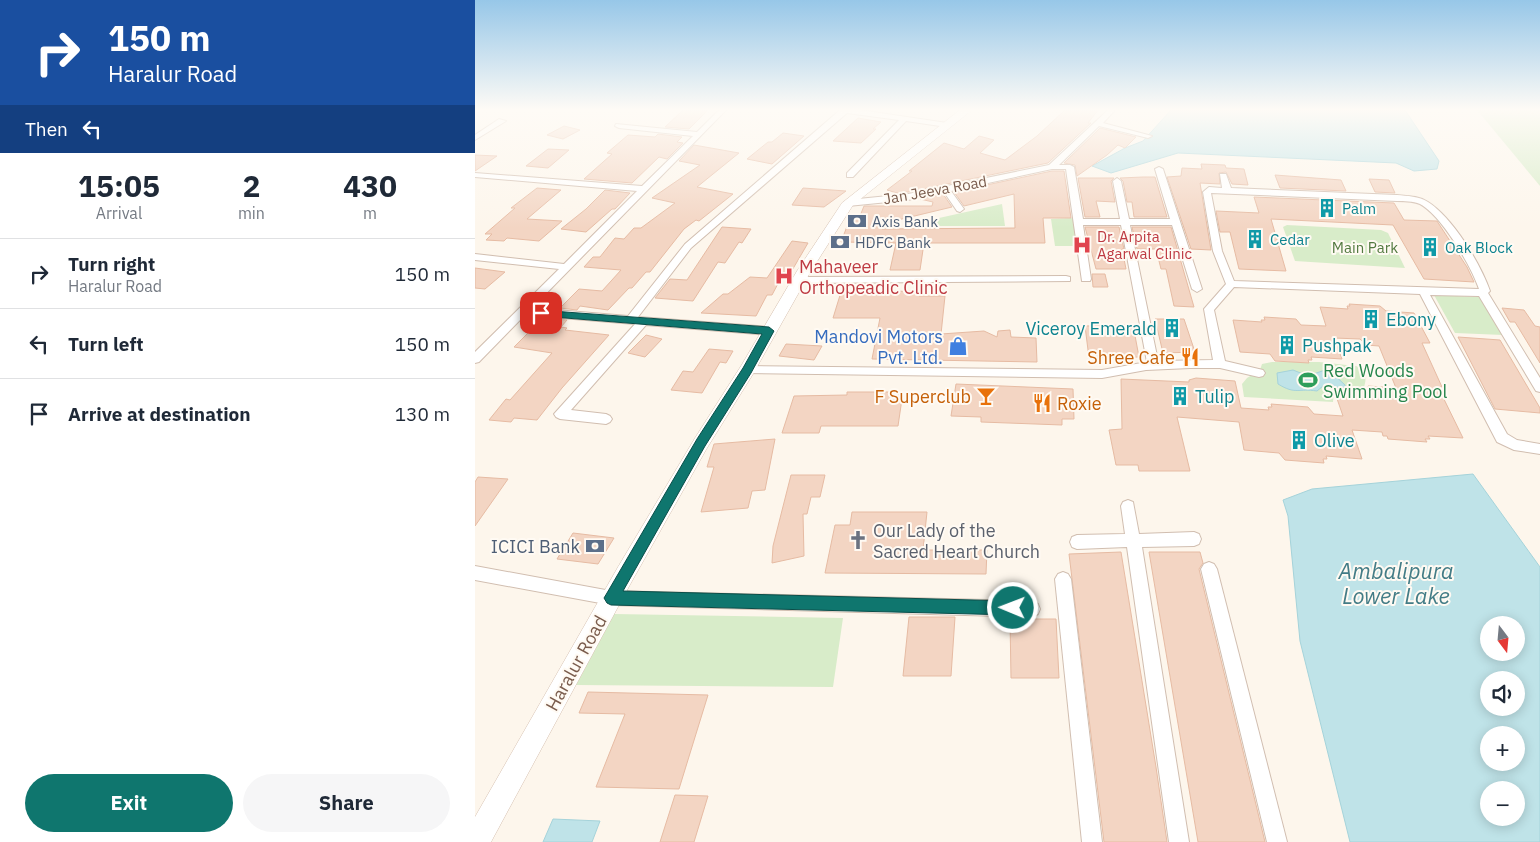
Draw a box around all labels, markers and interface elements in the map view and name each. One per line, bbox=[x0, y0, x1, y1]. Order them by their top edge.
text: 150 m bbox=[108, 15, 211, 61]
icon: right bbox=[25, 20, 90, 85]
text: Haralur Road bbox=[108, 59, 237, 88]
icon: left bbox=[78, 115, 106, 143]
text: Then bbox=[25, 117, 68, 141]
text: 15:05 bbox=[78, 166, 160, 205]
text: 2 bbox=[242, 166, 260, 205]
text: 430 bbox=[343, 166, 397, 205]
street label: Jan Jeeva Road bbox=[882, 172, 988, 208]
building icon: Palm bbox=[1316, 197, 1338, 219]
place label: Palm bbox=[1342, 199, 1376, 218]
text: Arrival bbox=[96, 203, 142, 223]
text: min bbox=[238, 203, 265, 223]
text: m bbox=[363, 203, 377, 223]
bank icon: Axis Bank bbox=[846, 210, 868, 232]
place label: Axis Bank bbox=[872, 212, 938, 231]
place label: Dr. Arpita Agarwal Clinic bbox=[1097, 227, 1193, 263]
building icon: Cedar bbox=[1244, 228, 1266, 250]
place label: Cedar bbox=[1270, 230, 1310, 249]
bank icon: HDFC Bank bbox=[829, 231, 851, 253]
place label: HDFC Bank bbox=[855, 233, 931, 252]
hospital icon: Dr. Arpita Agarwal Clinic bbox=[1071, 234, 1093, 256]
building icon: Oak Block bbox=[1419, 236, 1441, 258]
park label: Main Park bbox=[1332, 238, 1398, 257]
place label: Oak Block bbox=[1445, 238, 1513, 257]
text: Turn right bbox=[68, 252, 155, 276]
place label: Mahaveer Orthopeadic Clinic bbox=[799, 255, 948, 299]
icon: right bbox=[25, 260, 53, 288]
text: 150 m bbox=[395, 262, 450, 286]
hospital icon: Mahaveer Orthopeadic Clinic bbox=[773, 265, 795, 287]
text: Haralur Road bbox=[68, 276, 162, 296]
pin bbox=[520, 292, 562, 334]
icon: arrive bbox=[527, 299, 555, 327]
building icon: Ebony bbox=[1360, 308, 1382, 330]
place label: Ebony bbox=[1386, 308, 1436, 331]
place label: Viceroy Emerald bbox=[1025, 317, 1157, 340]
building icon: Viceroy Emerald bbox=[1161, 317, 1183, 339]
place label: Mandovi Motors Pvt. Ltd. bbox=[814, 325, 943, 369]
icon: left bbox=[25, 330, 53, 358]
text: Turn left bbox=[68, 332, 144, 356]
text: 150 m bbox=[395, 332, 450, 356]
building icon: Pushpak bbox=[1276, 334, 1298, 356]
place label: Pushpak bbox=[1302, 334, 1372, 357]
shop icon: Mandovi Motors Pvt. Ltd. bbox=[947, 335, 969, 357]
place label: Shree Cafe bbox=[1087, 346, 1175, 369]
restaurant icon: Shree Cafe bbox=[1179, 346, 1201, 368]
place label: Red Woods Swimming Pool bbox=[1323, 359, 1447, 403]
sports icon: Red Woods Swimming Pool bbox=[1297, 369, 1319, 391]
place label: F Superclub bbox=[875, 385, 971, 408]
bar icon: F Superclub bbox=[975, 385, 997, 407]
building icon: Tulip bbox=[1169, 385, 1191, 407]
place label: Tulip bbox=[1195, 385, 1234, 408]
restaurant icon: Roxie bbox=[1031, 392, 1053, 414]
place label: Roxie bbox=[1057, 392, 1102, 415]
icon: arrive bbox=[25, 400, 53, 428]
text: Arrive at destination bbox=[68, 402, 251, 426]
text: 130 m bbox=[395, 402, 450, 426]
building icon: Olive bbox=[1288, 429, 1310, 451]
place label: Olive bbox=[1314, 429, 1355, 452]
place label: Our Lady of the Sacred Heart Church bbox=[873, 519, 1040, 563]
church icon: Our Lady of the Sacred Heart Church bbox=[847, 529, 869, 551]
place label: ICICI Bank bbox=[491, 535, 581, 558]
bank icon: ICICI Bank bbox=[584, 535, 606, 557]
water label: Ambalipura Lower Lake bbox=[1338, 556, 1453, 610]
position arrow bbox=[986, 581, 1038, 633]
street label: Haralur Road bbox=[540, 611, 612, 715]
north arrow bbox=[1480, 616, 1525, 661]
map controls bbox=[1480, 616, 1525, 826]
button: sound bbox=[1480, 671, 1525, 716]
button: + bbox=[1480, 726, 1525, 771]
button: Exit bbox=[25, 774, 233, 832]
button: Share bbox=[243, 774, 450, 832]
button: − bbox=[1480, 781, 1525, 826]

